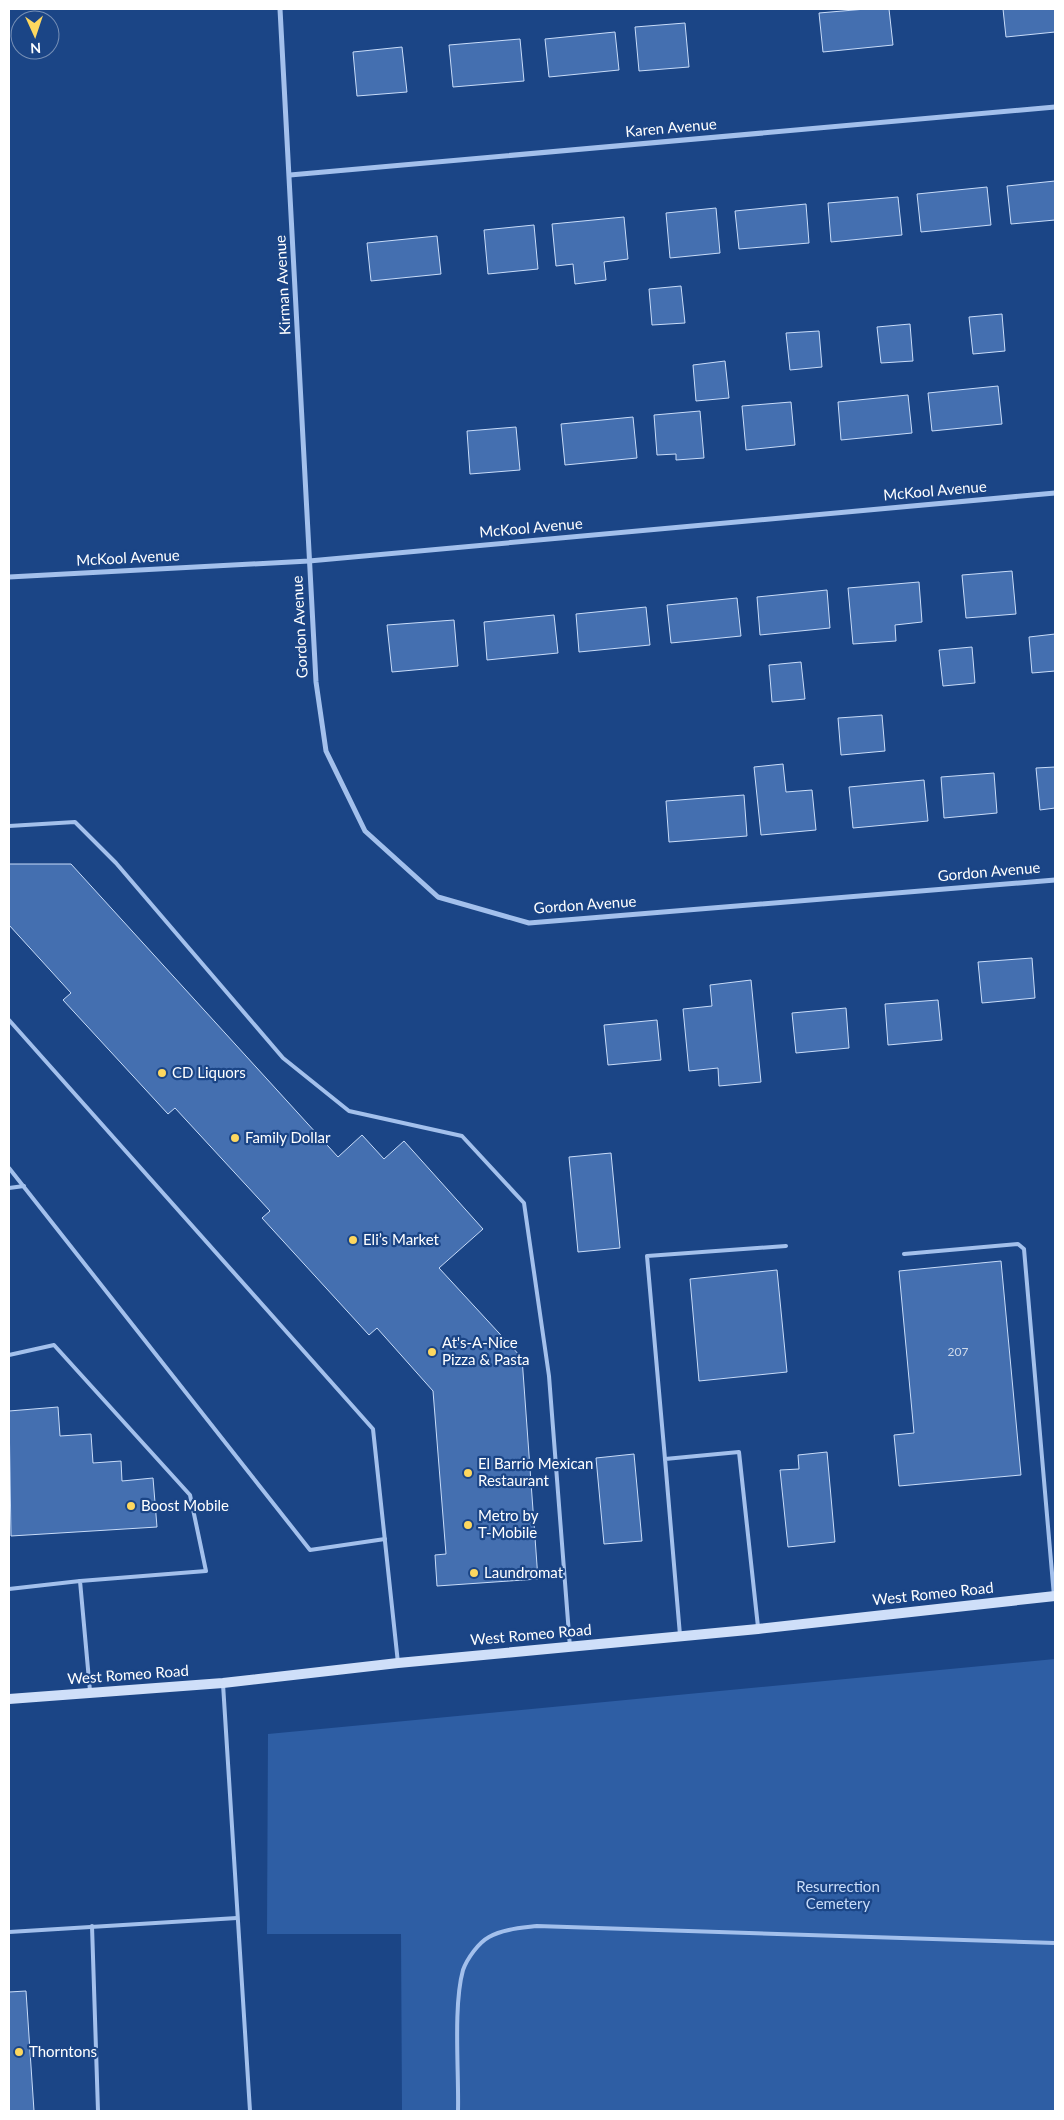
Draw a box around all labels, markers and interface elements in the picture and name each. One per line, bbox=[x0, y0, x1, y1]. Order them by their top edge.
north arrow bbox=[10, 10, 60, 60]
text: N bbox=[30, 40, 42, 57]
street label: Karen Avenue bbox=[624, 114, 717, 140]
street label: Kirman Avenue bbox=[270, 234, 294, 336]
street label: McKool Avenue bbox=[882, 477, 987, 503]
street label: McKool Avenue bbox=[478, 514, 583, 540]
street label: McKool Avenue bbox=[76, 545, 180, 569]
street label: Gordon Avenue bbox=[287, 575, 311, 679]
street label: Gordon Avenue bbox=[937, 858, 1041, 884]
street label: Gordon Avenue bbox=[533, 891, 637, 917]
place label: CD Liquors bbox=[172, 1063, 246, 1081]
marker: CD Liquors bbox=[156, 1067, 168, 1079]
place label: Family Dollar bbox=[245, 1128, 331, 1146]
marker: Family Dollar bbox=[229, 1132, 241, 1144]
place label: Eli’s Market bbox=[363, 1230, 440, 1248]
marker: Eli’s Market bbox=[347, 1234, 359, 1246]
place label: At's-A-Nice Pizza & Pasta bbox=[442, 1333, 530, 1368]
house number: 207 bbox=[948, 1344, 968, 1359]
marker: At's-A-Nice Pizza & Pasta bbox=[426, 1346, 438, 1358]
place label: El Barrio Mexican Restaurant bbox=[478, 1454, 593, 1489]
marker: El Barrio Mexican Restaurant bbox=[462, 1467, 474, 1479]
place label: Boost Mobile bbox=[141, 1496, 229, 1514]
marker: Boost Mobile bbox=[125, 1500, 137, 1512]
place label: Metro by T-Mobile bbox=[478, 1506, 539, 1541]
marker: Metro by T-Mobile bbox=[462, 1519, 474, 1531]
place label: Laundromat bbox=[484, 1563, 564, 1581]
marker: Laundromat bbox=[468, 1567, 480, 1579]
street label: West Romeo Road bbox=[871, 1578, 994, 1608]
street label: West Romeo Road bbox=[470, 1620, 592, 1648]
street label: West Romeo Road bbox=[67, 1661, 189, 1687]
park label: Resurrection Cemetery bbox=[796, 1877, 880, 1912]
place label: Thorntons bbox=[29, 2042, 97, 2060]
marker: Thorntons bbox=[13, 2046, 25, 2058]

